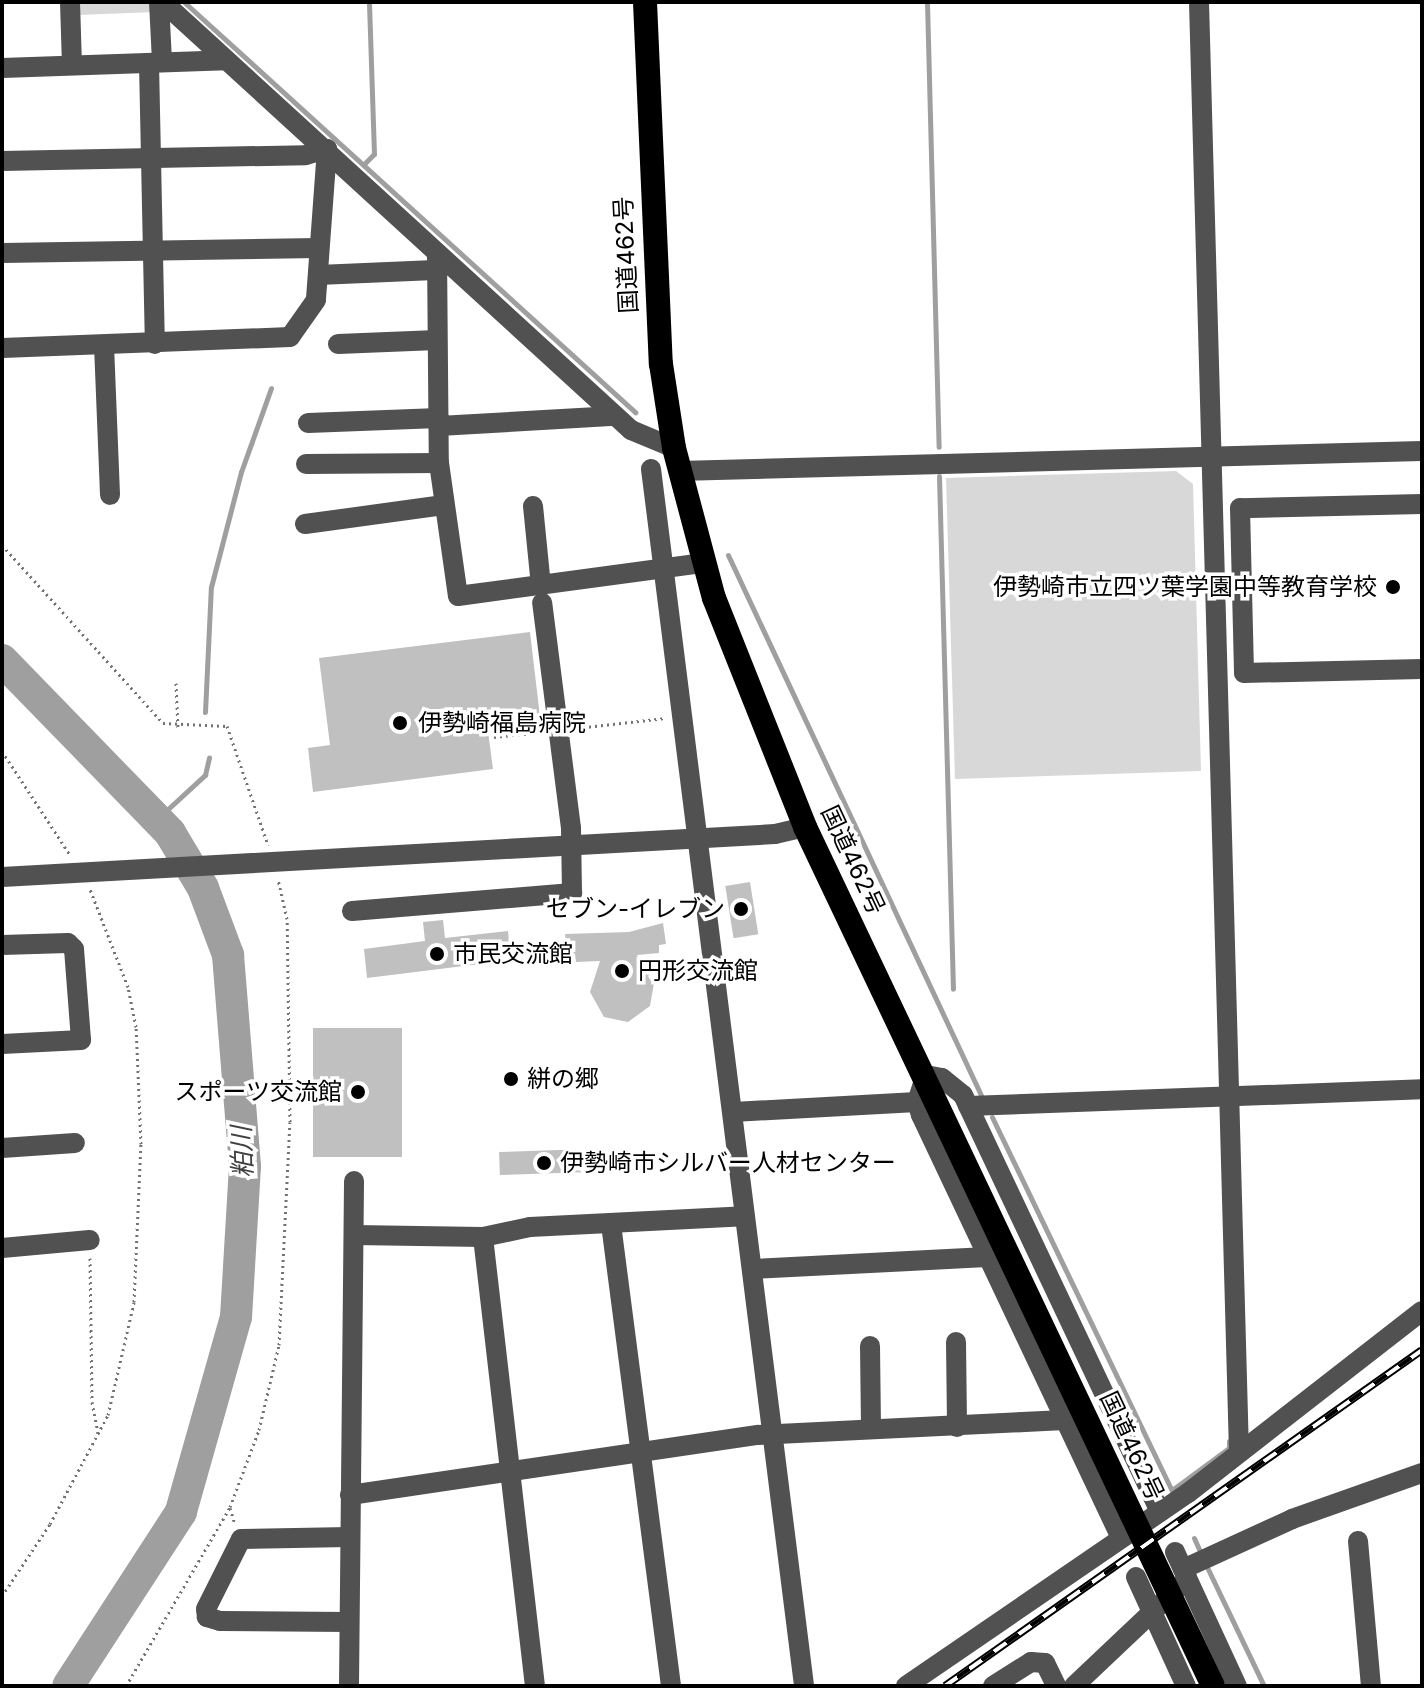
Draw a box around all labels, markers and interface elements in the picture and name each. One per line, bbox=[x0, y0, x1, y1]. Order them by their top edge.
street label: 国道462号 bbox=[609, 196, 643, 314]
place label: 伊勢崎市立四ツ葉学園中等教育学校 bbox=[993, 573, 1377, 601]
marker: 伊勢崎市立四ツ葉学園中等教育学校 bbox=[1384, 578, 1402, 596]
place label: 伊勢崎福島病院 bbox=[418, 709, 586, 737]
marker: 伊勢崎福島病院 bbox=[389, 712, 411, 734]
street label: 国道462号 bbox=[815, 801, 891, 919]
place label: セブン-イレブン bbox=[546, 895, 725, 923]
marker: セブン-イレブン bbox=[732, 900, 750, 918]
place label: 市民交流館 bbox=[453, 940, 573, 968]
marker: 市民交流館 bbox=[428, 945, 446, 963]
place label: 円形交流館 bbox=[638, 957, 758, 985]
marker: 円形交流館 bbox=[613, 962, 631, 980]
place label: 絣の郷 bbox=[527, 1065, 599, 1093]
marker: 絣の郷 bbox=[502, 1070, 520, 1088]
place label: スポーツ交流館 bbox=[174, 1078, 342, 1106]
marker: スポーツ交流館 bbox=[349, 1083, 367, 1101]
water label: 粕川 bbox=[226, 1125, 258, 1179]
place label: 伊勢崎市シルバー人材センター bbox=[560, 1149, 896, 1177]
marker: 伊勢崎市シルバー人材センター bbox=[535, 1154, 553, 1172]
street label: 国道462号 bbox=[1094, 1387, 1170, 1505]

